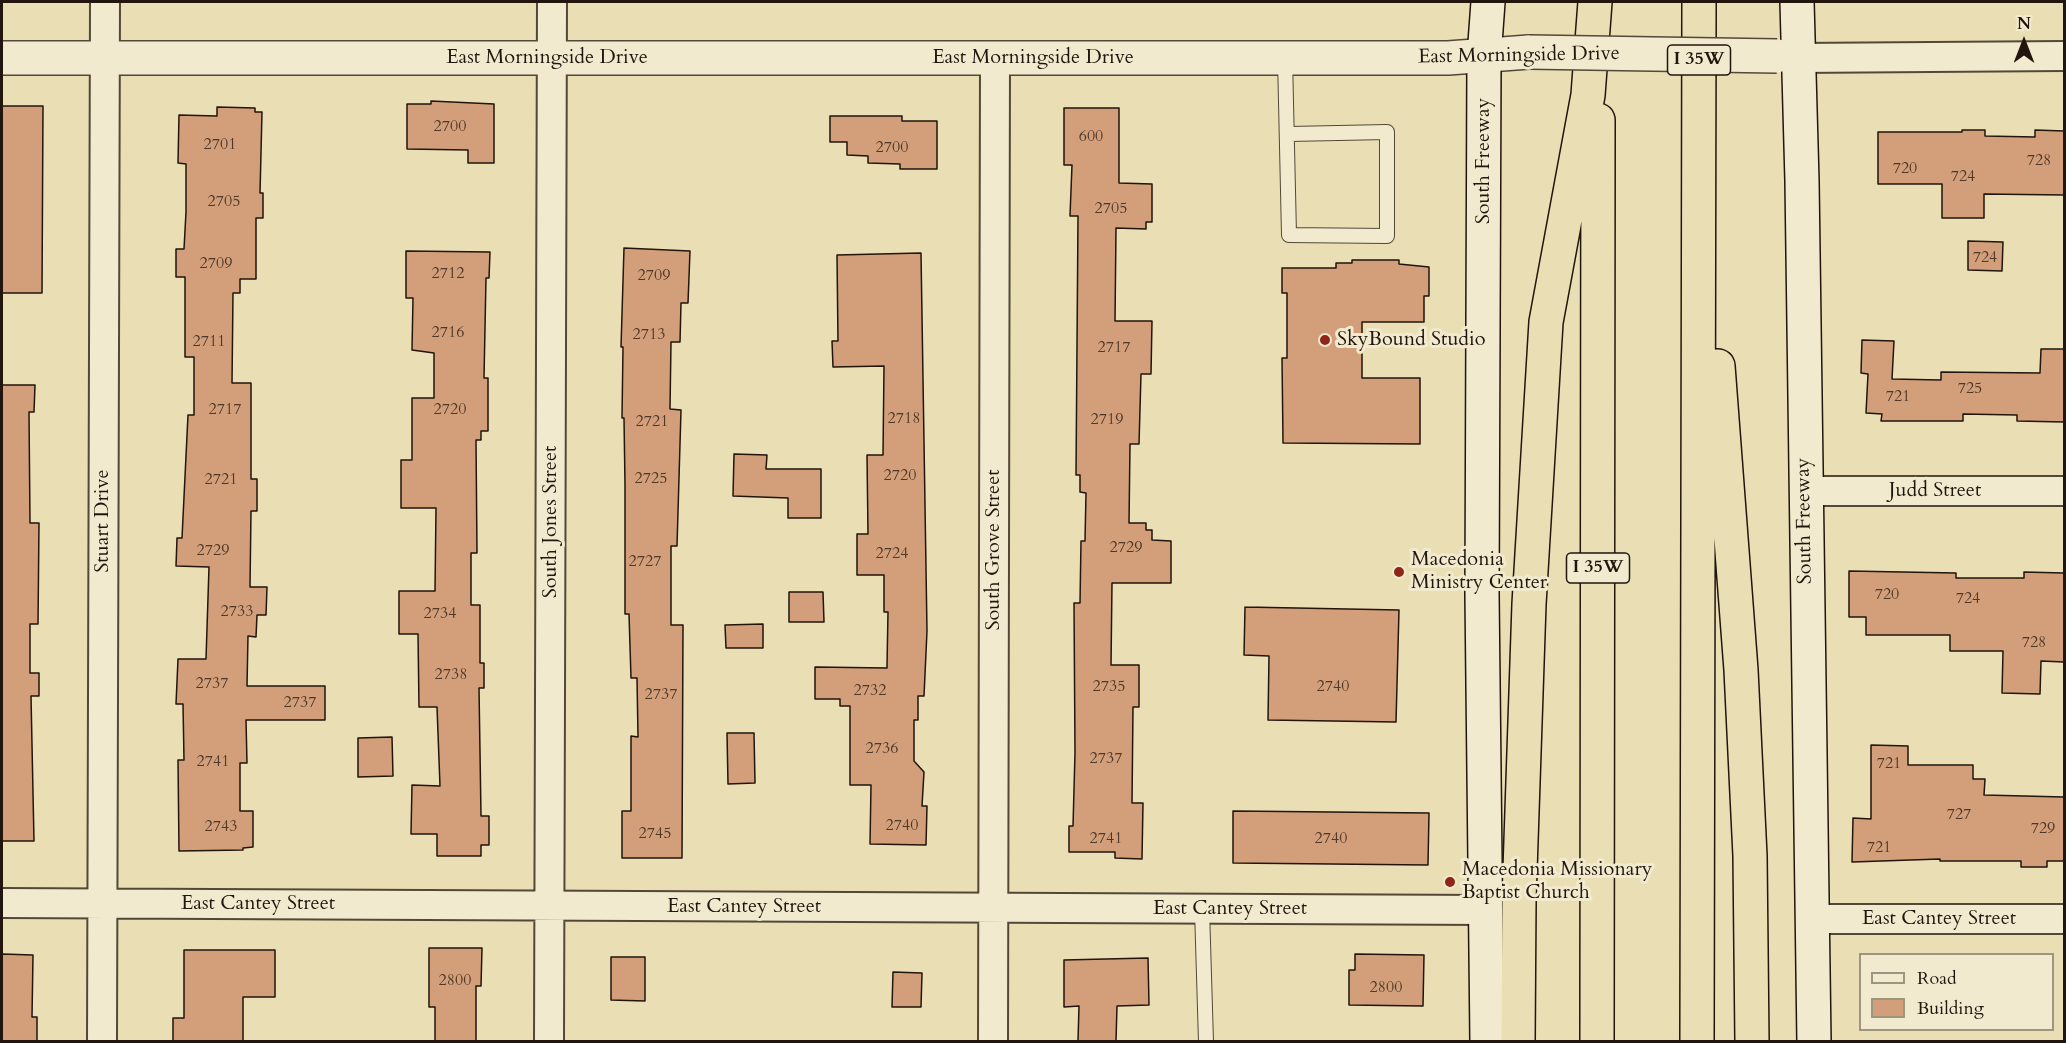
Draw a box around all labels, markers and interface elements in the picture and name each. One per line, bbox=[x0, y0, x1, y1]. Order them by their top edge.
north arrow bbox=[1994, 12, 2054, 72]
text: N bbox=[2017, 13, 2031, 35]
street label: East Morningside Drive bbox=[1418, 42, 1620, 70]
road number: I 35W bbox=[1668, 45, 1730, 75]
street label: East Morningside Drive bbox=[446, 46, 648, 70]
street label: East Morningside Drive bbox=[932, 46, 1134, 70]
street label: South Freeway bbox=[1472, 98, 1496, 224]
house number: 2700 bbox=[434, 117, 466, 137]
house number: 600 bbox=[1079, 127, 1103, 147]
house number: 2701 bbox=[204, 135, 236, 155]
house number: 2700 bbox=[876, 138, 908, 158]
house number: 728 bbox=[2027, 151, 2051, 171]
house number: 720 bbox=[1893, 159, 1917, 179]
house number: 724 bbox=[1951, 167, 1975, 187]
house number: 2705 bbox=[208, 192, 240, 212]
house number: 2705 bbox=[1095, 199, 1127, 219]
house number: 724 bbox=[1973, 248, 1997, 268]
house number: 2709 bbox=[200, 254, 232, 274]
house number: 2712 bbox=[432, 264, 464, 284]
house number: 2709 bbox=[638, 266, 670, 286]
house number: 2716 bbox=[432, 323, 464, 343]
house number: 2713 bbox=[633, 325, 665, 345]
place label: SkyBound Studio bbox=[1337, 328, 1485, 352]
house number: 2711 bbox=[193, 332, 225, 352]
marker: SkyBound Studio bbox=[1318, 333, 1332, 347]
house number: 2717 bbox=[1098, 338, 1130, 358]
house number: 725 bbox=[1958, 379, 1982, 399]
house number: 721 bbox=[1886, 387, 1910, 407]
house number: 2717 bbox=[209, 400, 241, 420]
house number: 2720 bbox=[434, 400, 466, 420]
house number: 2718 bbox=[888, 409, 920, 429]
house number: 2719 bbox=[1091, 410, 1123, 430]
house number: 2721 bbox=[636, 412, 668, 432]
street label: South Jones Street bbox=[539, 446, 563, 598]
street label: South Freeway bbox=[1792, 458, 1818, 584]
house number: 2720 bbox=[884, 466, 916, 486]
street label: Stuart Drive bbox=[91, 469, 115, 573]
house number: 2725 bbox=[635, 469, 667, 489]
street label: South Grove Street bbox=[982, 469, 1006, 631]
house number: 2721 bbox=[205, 470, 237, 490]
street label: Judd Street bbox=[1889, 479, 1981, 503]
house number: 2729 bbox=[1110, 538, 1142, 558]
house number: 2729 bbox=[197, 541, 229, 561]
house number: 2724 bbox=[876, 544, 908, 564]
place label: Macedonia Ministry Center bbox=[1411, 548, 1547, 595]
house number: 2727 bbox=[629, 552, 661, 572]
road number: I 35W bbox=[1566, 553, 1630, 583]
marker: Macedonia Ministry Center bbox=[1392, 565, 1406, 579]
house number: 720 bbox=[1875, 585, 1899, 605]
house number: 724 bbox=[1956, 589, 1980, 609]
house number: 2733 bbox=[221, 602, 253, 622]
house number: 2734 bbox=[424, 604, 456, 624]
house number: 728 bbox=[2022, 633, 2046, 653]
house number: 2738 bbox=[435, 665, 467, 685]
house number: 2737 bbox=[196, 674, 228, 694]
house number: 2735 bbox=[1093, 677, 1125, 697]
house number: 2740 bbox=[1317, 677, 1349, 697]
house number: 2732 bbox=[854, 681, 886, 701]
house number: 2737 bbox=[645, 685, 677, 705]
house number: 2737 bbox=[284, 693, 316, 713]
house number: 2736 bbox=[866, 739, 898, 759]
house number: 2737 bbox=[1090, 749, 1122, 769]
house number: 2741 bbox=[197, 752, 229, 772]
house number: 721 bbox=[1877, 754, 1901, 774]
house number: 727 bbox=[1947, 805, 1971, 825]
house number: 2740 bbox=[886, 816, 918, 836]
house number: 2743 bbox=[205, 817, 237, 837]
house number: 729 bbox=[2031, 819, 2055, 839]
house number: 2745 bbox=[639, 824, 671, 844]
house number: 2741 bbox=[1090, 829, 1122, 849]
house number: 2740 bbox=[1315, 829, 1347, 849]
house number: 721 bbox=[1867, 838, 1891, 858]
place label: Macedonia Missionary Baptist Church bbox=[1462, 858, 1652, 905]
marker: Macedonia Missionary Baptist Church bbox=[1443, 875, 1457, 889]
street label: East Cantey Street bbox=[181, 892, 335, 916]
street label: East Cantey Street bbox=[667, 895, 821, 919]
street label: East Cantey Street bbox=[1153, 897, 1307, 921]
street label: East Cantey Street bbox=[1862, 907, 2016, 931]
legend bbox=[1859, 953, 2054, 1031]
text: Road bbox=[1917, 966, 1957, 991]
house number: 2800 bbox=[439, 971, 471, 991]
house number: 2800 bbox=[1370, 978, 1402, 998]
text: Building bbox=[1917, 996, 1984, 1021]

